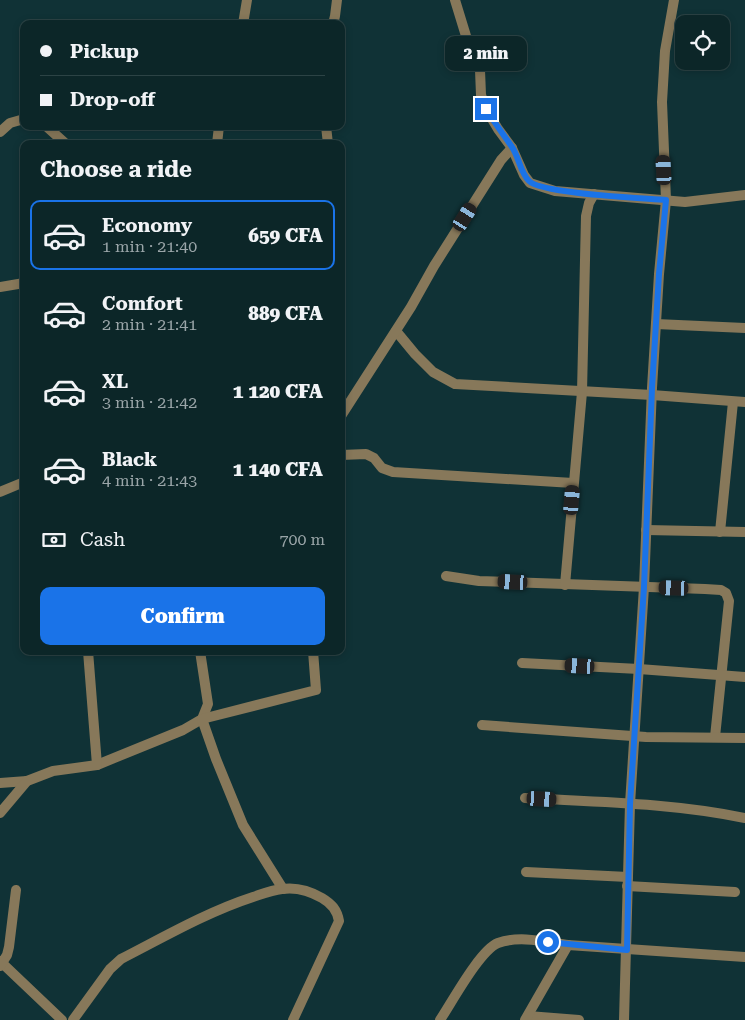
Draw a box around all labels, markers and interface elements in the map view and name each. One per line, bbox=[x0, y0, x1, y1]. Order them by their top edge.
map controls bbox=[675, 15, 730, 70]
button: locate bbox=[675, 15, 730, 70]
callout: 2 min bbox=[445, 36, 527, 72]
text: Pickup bbox=[70, 40, 139, 63]
text: 2 min bbox=[464, 44, 508, 63]
text: Drop-off bbox=[70, 88, 155, 111]
route end bbox=[475, 98, 497, 120]
car bbox=[655, 155, 672, 185]
text: Choose a ride bbox=[40, 157, 192, 182]
car bbox=[450, 200, 479, 234]
icon: car bbox=[42, 213, 87, 258]
text: Economy bbox=[102, 214, 192, 237]
text: 659 CFA bbox=[248, 224, 323, 247]
text: 1 min · 21:40 bbox=[102, 237, 197, 256]
icon: car bbox=[42, 291, 87, 336]
text: Comfort bbox=[102, 292, 183, 315]
text: 889 CFA bbox=[248, 302, 323, 325]
text: 2 min · 21:41 bbox=[102, 315, 197, 334]
icon: car bbox=[42, 369, 87, 414]
text: XL bbox=[102, 370, 128, 393]
text: 1 120 CFA bbox=[233, 380, 323, 403]
text: 3 min · 21:42 bbox=[102, 393, 197, 412]
icon: car bbox=[42, 447, 87, 492]
text: Black bbox=[102, 448, 157, 471]
text: 1 140 CFA bbox=[233, 458, 323, 481]
text: 4 min · 21:43 bbox=[102, 471, 197, 490]
car bbox=[563, 484, 580, 516]
icon: cash bbox=[40, 526, 68, 554]
text: Cash bbox=[80, 528, 125, 551]
text: 700 m bbox=[279, 530, 325, 549]
car bbox=[497, 574, 528, 590]
car bbox=[658, 580, 689, 596]
button: Confirm bbox=[40, 587, 325, 645]
car bbox=[564, 658, 595, 674]
car bbox=[526, 791, 557, 807]
route start bbox=[537, 931, 559, 953]

